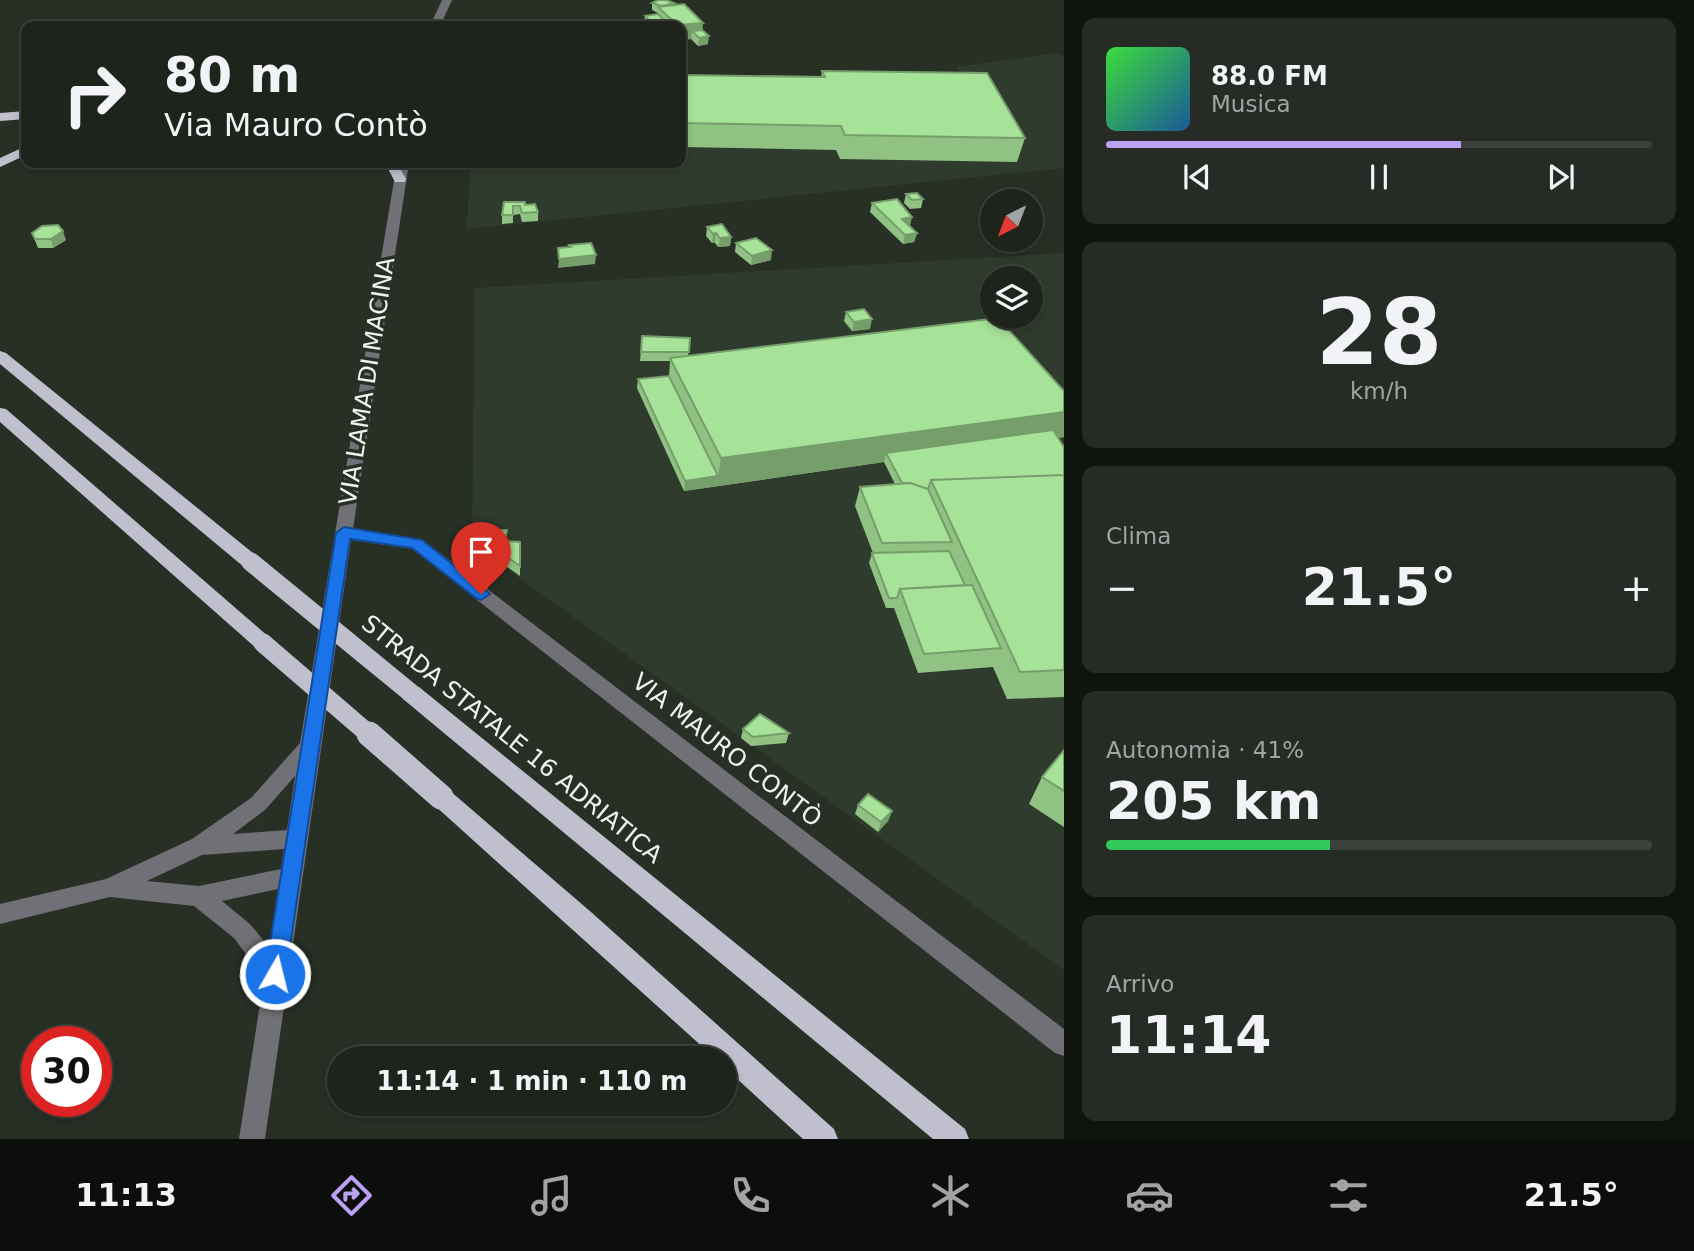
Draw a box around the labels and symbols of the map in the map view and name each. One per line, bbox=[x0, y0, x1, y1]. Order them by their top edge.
north arrow bbox=[980, 189, 1043, 252]
street label: VIA LAMA DI MACINA bbox=[334, 254, 401, 507]
pin bbox=[451, 522, 511, 594]
street label: STRADA STATALE 16 ADRIATICA bbox=[356, 609, 668, 869]
street label: VIA MAURO CONTÒ bbox=[627, 666, 828, 833]
position arrow bbox=[238, 937, 312, 1011]
speed limit sign: 30 bbox=[21, 1026, 112, 1117]

